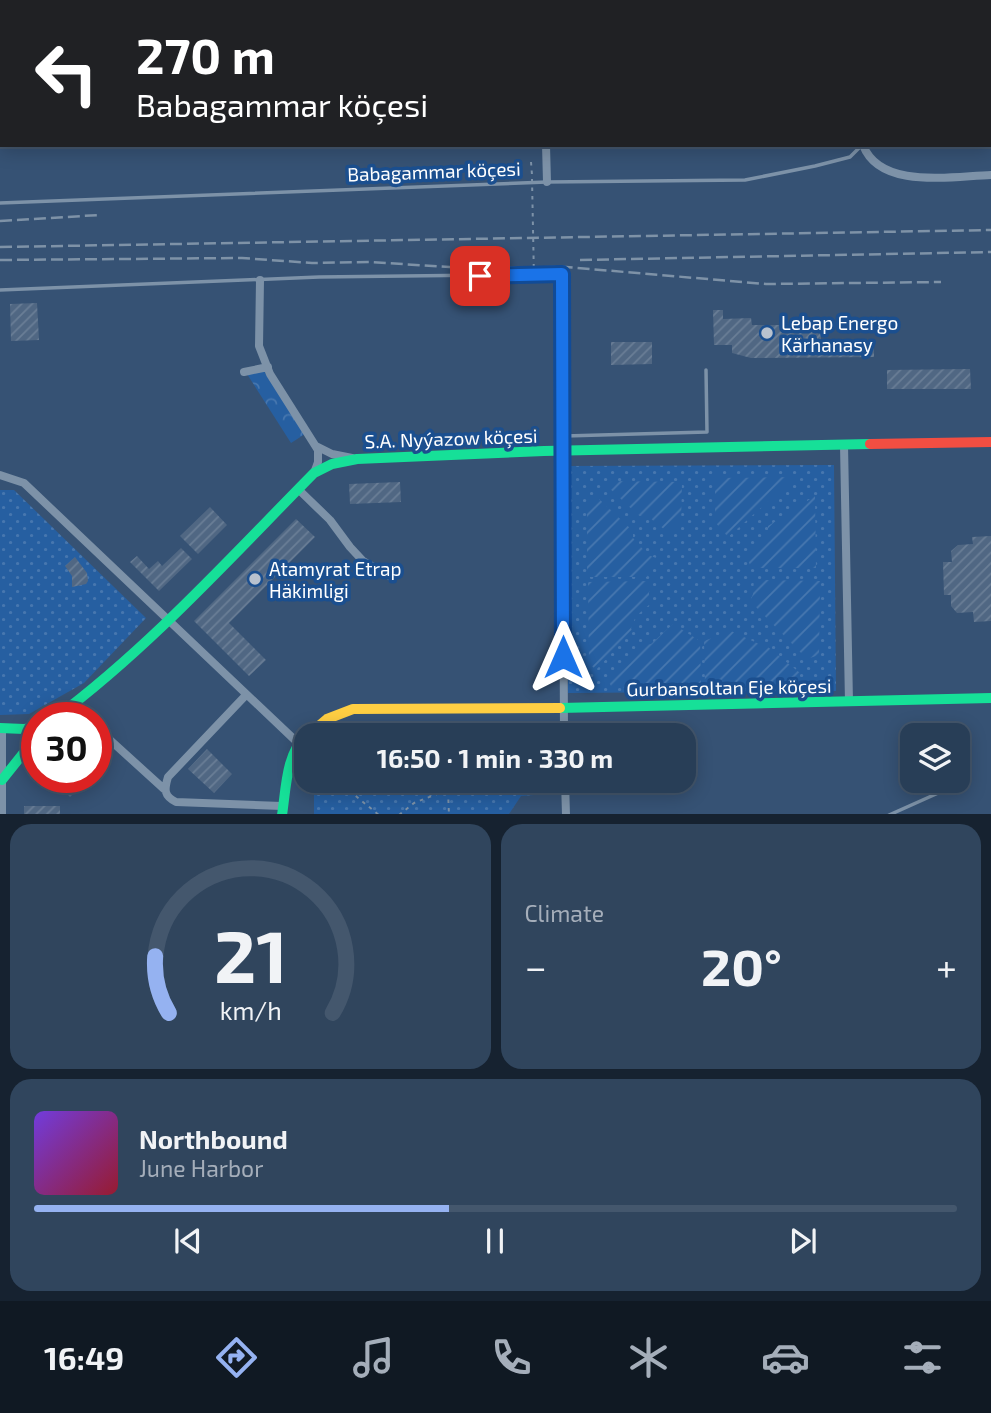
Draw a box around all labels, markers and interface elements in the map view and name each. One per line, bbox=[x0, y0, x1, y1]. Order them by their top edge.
text: 270 m bbox=[136, 25, 275, 84]
icon: left bbox=[21, 28, 112, 119]
text: Babagammar köçesi bbox=[136, 85, 428, 123]
street label: Babagammar köçesi bbox=[347, 156, 521, 187]
pin bbox=[450, 246, 510, 306]
icon: arrive bbox=[461, 257, 499, 295]
place label: Lebap Energo Kärhanasy bbox=[781, 311, 898, 356]
marker: Lebap Energo Kärhanasy bbox=[759, 325, 775, 341]
street label: S.A. Nyýazow köçesi bbox=[364, 423, 538, 454]
place label: Atamyrat Etrap Häkimligi bbox=[269, 557, 401, 602]
marker: Atamyrat Etrap Häkimligi bbox=[247, 571, 263, 587]
position arrow bbox=[526, 620, 600, 694]
street label: Gurbansoltan Eje köçesi bbox=[626, 674, 832, 701]
speed limit sign: 30 bbox=[21, 702, 112, 793]
map controls bbox=[900, 723, 970, 793]
button: layers bbox=[900, 723, 970, 793]
text: 16:50 · 1 min · 330 m bbox=[377, 742, 613, 773]
text: Climate bbox=[525, 899, 604, 927]
text: 21 bbox=[213, 910, 287, 998]
text: 20° bbox=[701, 934, 782, 996]
text: − bbox=[525, 943, 547, 989]
text: + bbox=[936, 943, 957, 989]
text: km/h bbox=[219, 994, 281, 1024]
text: Northbound bbox=[139, 1123, 288, 1154]
text: June Harbor bbox=[139, 1154, 263, 1182]
icon: previous bbox=[169, 1222, 207, 1260]
icon: pause bbox=[476, 1222, 514, 1260]
icon: next bbox=[784, 1222, 822, 1260]
icon: directions bbox=[212, 1333, 261, 1382]
icon: music bbox=[349, 1333, 398, 1382]
icon: phone bbox=[487, 1333, 536, 1382]
icon: climate bbox=[624, 1333, 673, 1382]
icon: car bbox=[761, 1333, 810, 1382]
icon: filters bbox=[898, 1333, 947, 1382]
text: 16:49 bbox=[44, 1338, 124, 1376]

